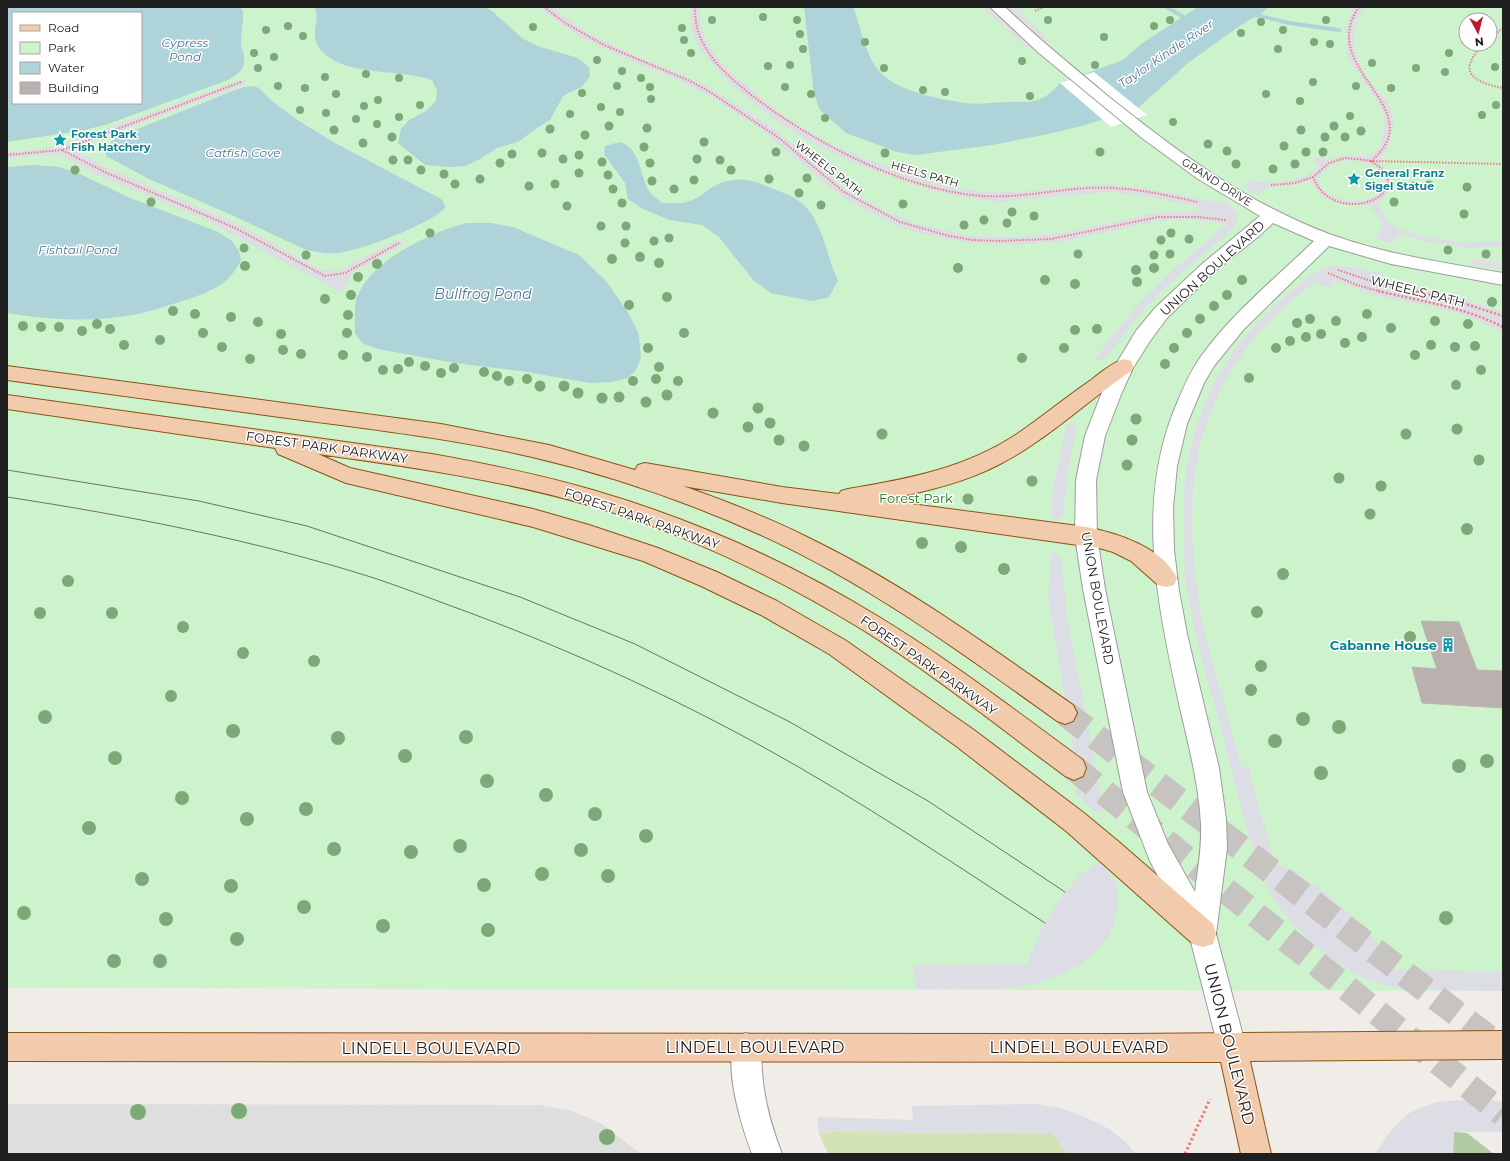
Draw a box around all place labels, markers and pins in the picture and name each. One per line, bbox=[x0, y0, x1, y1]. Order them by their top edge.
place label: Forest Park Fish Hatchery bbox=[71, 127, 151, 154]
place icon: Forest Park Fish Hatchery bbox=[52, 132, 68, 148]
place label: General Franz Sigel Statue bbox=[1365, 166, 1444, 193]
place icon: General Franz Sigel Statue bbox=[1346, 171, 1362, 187]
place label: Cabanne House bbox=[1330, 637, 1437, 653]
building icon: Cabanne House bbox=[1440, 637, 1456, 653]

